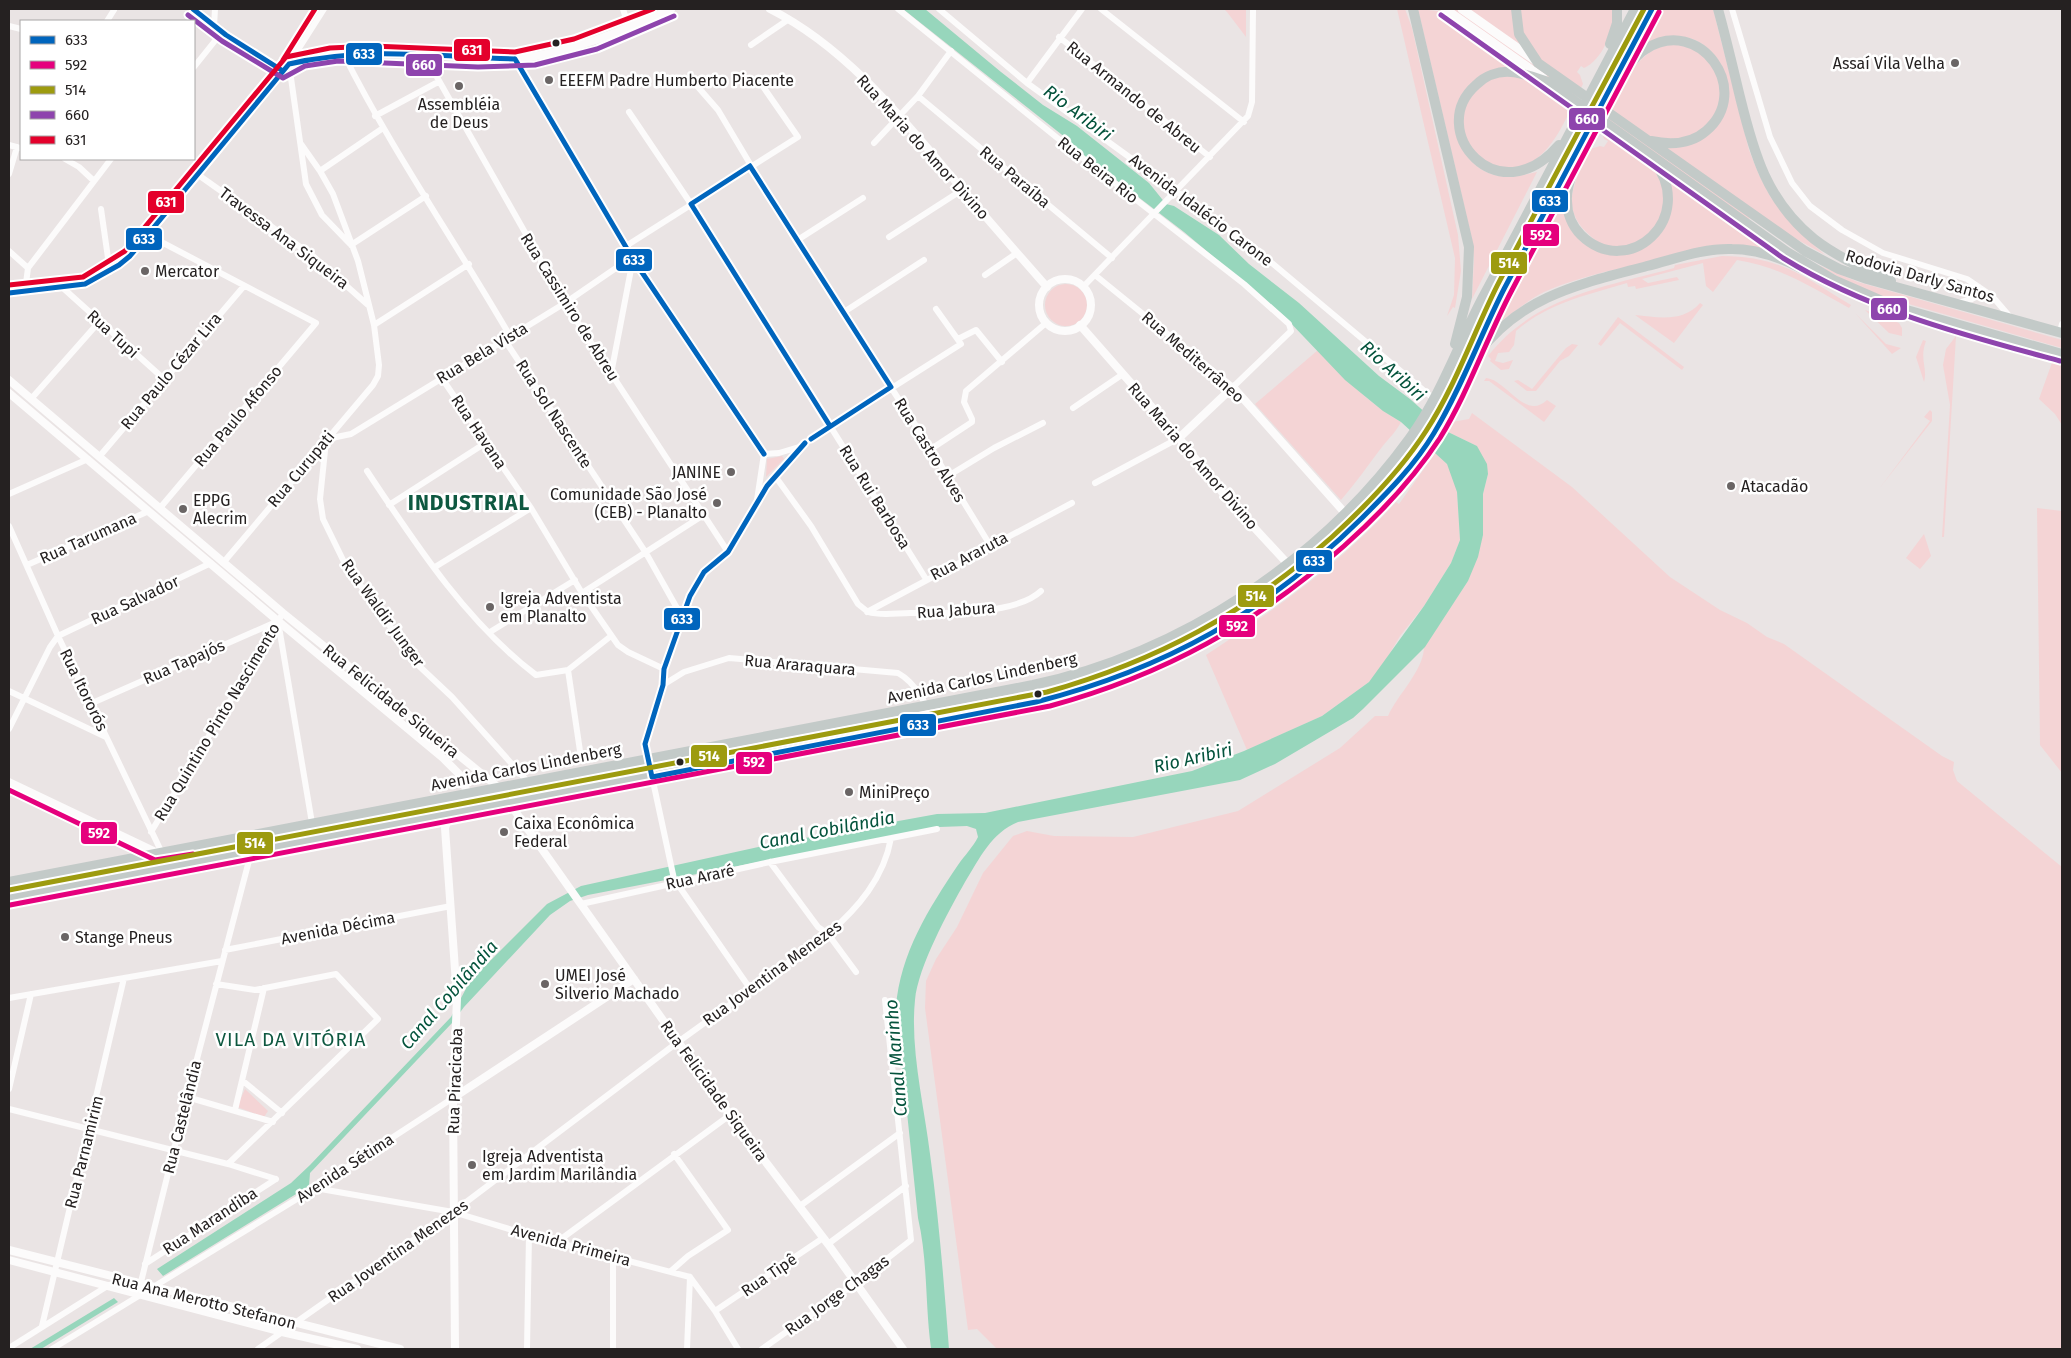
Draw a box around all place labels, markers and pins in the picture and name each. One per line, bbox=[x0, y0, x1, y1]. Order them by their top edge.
unlabelled marker bbox=[551, 38, 561, 48]
place label: Assaí Vila Velha bbox=[1833, 54, 1945, 73]
marker: Assaí Vila Velha bbox=[1949, 57, 1961, 69]
place label: EEEFM Padre Humberto Piacente bbox=[559, 71, 794, 90]
marker: EEEFM Padre Humberto Piacente bbox=[543, 74, 555, 86]
marker: Assembléia de Deus bbox=[453, 80, 465, 92]
place label: Assembléia de Deus bbox=[418, 95, 500, 132]
place label: Mercator bbox=[155, 262, 220, 281]
marker: Mercator bbox=[139, 265, 151, 277]
place label: JANINE bbox=[672, 463, 721, 482]
marker: JANINE bbox=[725, 466, 737, 478]
place label: Atacadão bbox=[1741, 477, 1808, 496]
marker: Atacadão bbox=[1725, 480, 1737, 492]
place label: Comunidade São José (CEB) - Planalto bbox=[550, 485, 707, 522]
place label: EPPG Alecrim bbox=[193, 491, 248, 528]
marker: Comunidade São José (CEB) - Planalto bbox=[711, 497, 723, 509]
marker: EPPG Alecrim bbox=[177, 503, 189, 515]
place label: Igreja Adventista em Planalto bbox=[500, 589, 622, 626]
marker: Igreja Adventista em Planalto bbox=[484, 601, 496, 613]
unlabelled marker bbox=[1033, 689, 1043, 699]
unlabelled marker bbox=[675, 757, 685, 767]
place label: MiniPreço bbox=[859, 783, 930, 803]
marker: MiniPreço bbox=[843, 786, 855, 798]
place label: Caixa Econômica Federal bbox=[514, 814, 635, 851]
marker: Caixa Econômica Federal bbox=[498, 826, 510, 838]
place label: Stange Pneus bbox=[75, 928, 172, 947]
marker: Stange Pneus bbox=[59, 931, 71, 943]
place label: UMEI José Silverio Machado bbox=[555, 966, 679, 1003]
marker: UMEI José Silverio Machado bbox=[539, 978, 551, 990]
place label: Igreja Adventista em Jardim Marilândia bbox=[482, 1147, 637, 1184]
marker: Igreja Adventista em Jardim Marilândia bbox=[466, 1159, 478, 1171]

